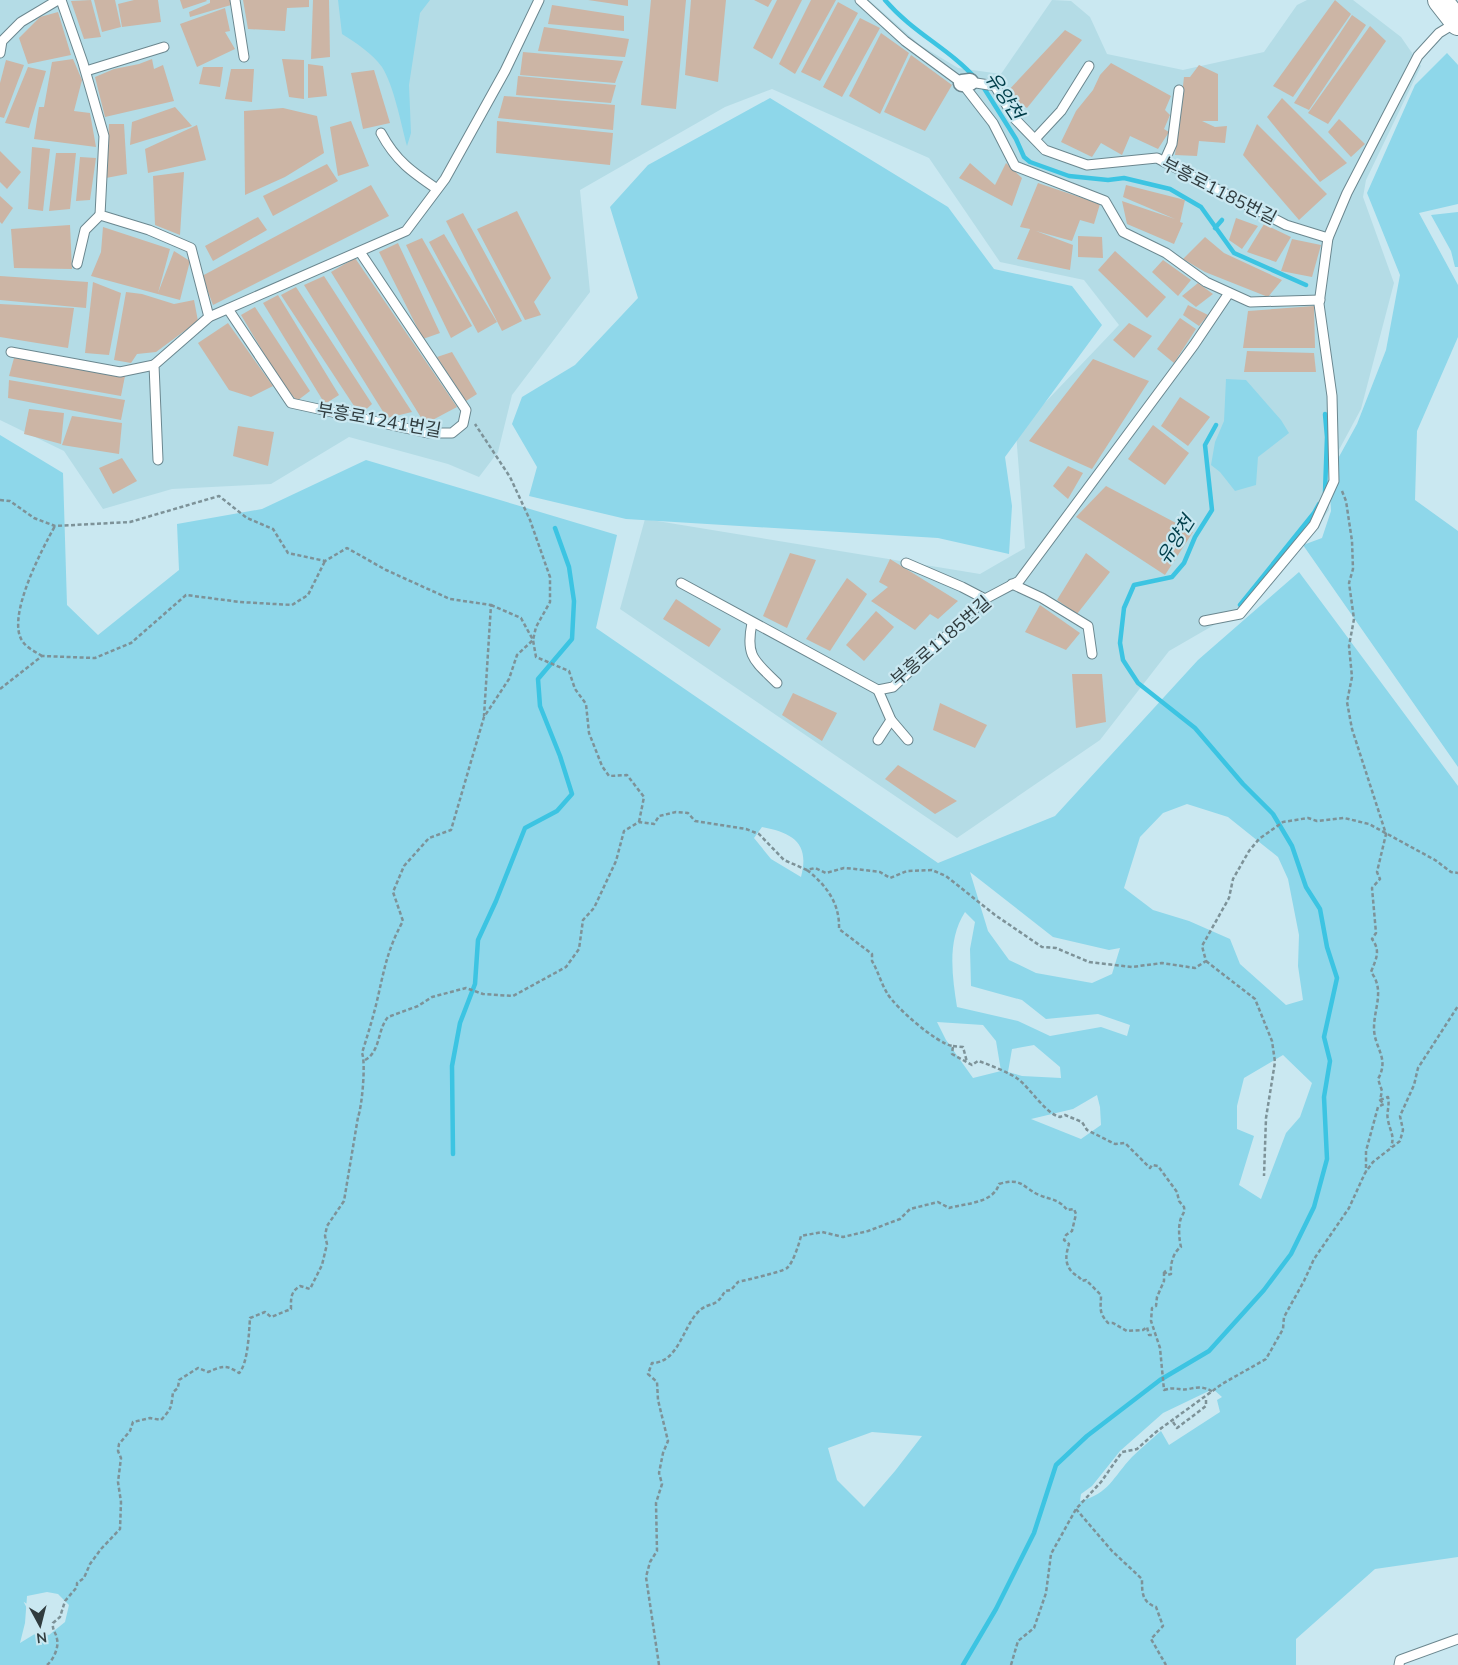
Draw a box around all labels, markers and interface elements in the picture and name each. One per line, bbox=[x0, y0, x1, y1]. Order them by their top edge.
water label: 유양천 bbox=[979, 67, 1030, 126]
street label: 부흥로1185번길 bbox=[1157, 152, 1281, 230]
street label: 부흥로1241번길 bbox=[315, 397, 443, 443]
water label: 유양천 bbox=[1151, 510, 1202, 569]
street label: 부흥로1185번길 bbox=[886, 591, 996, 691]
north arrow bbox=[15, 1600, 65, 1650]
text: N bbox=[35, 1627, 48, 1647]

